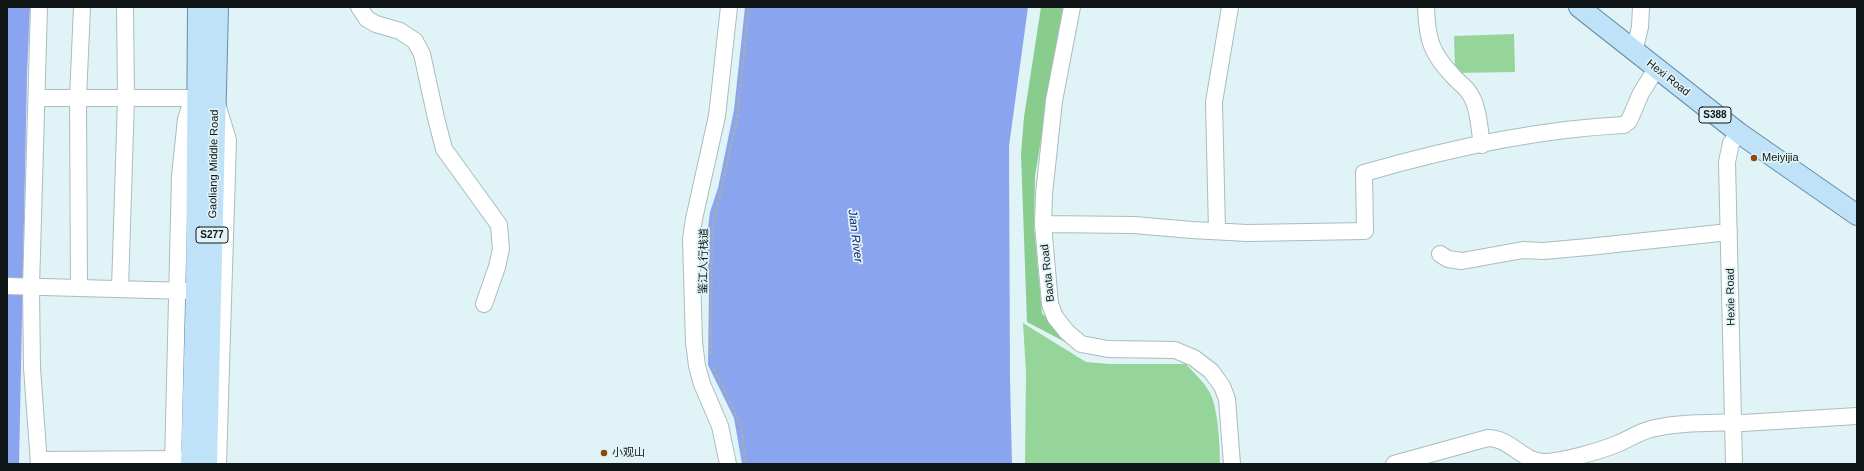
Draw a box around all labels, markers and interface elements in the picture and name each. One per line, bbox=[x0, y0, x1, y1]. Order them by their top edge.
street label: Hexi Road bbox=[1644, 57, 1692, 99]
road number: S388 bbox=[1699, 107, 1731, 123]
street label: Gaoliang Middle Road bbox=[206, 109, 222, 219]
place label: Meiyijia bbox=[1762, 151, 1799, 165]
marker: Meiyijia bbox=[1749, 153, 1759, 163]
water label: Jian River bbox=[845, 209, 865, 263]
road number: S277 bbox=[196, 227, 228, 243]
street label: 鉴江人行栈道 bbox=[697, 228, 711, 294]
street label: Baota Road bbox=[1038, 243, 1058, 303]
street label: Hexie Road bbox=[1724, 268, 1738, 326]
place label: 小观山 bbox=[612, 446, 645, 460]
marker: 小观山 bbox=[599, 448, 609, 458]

